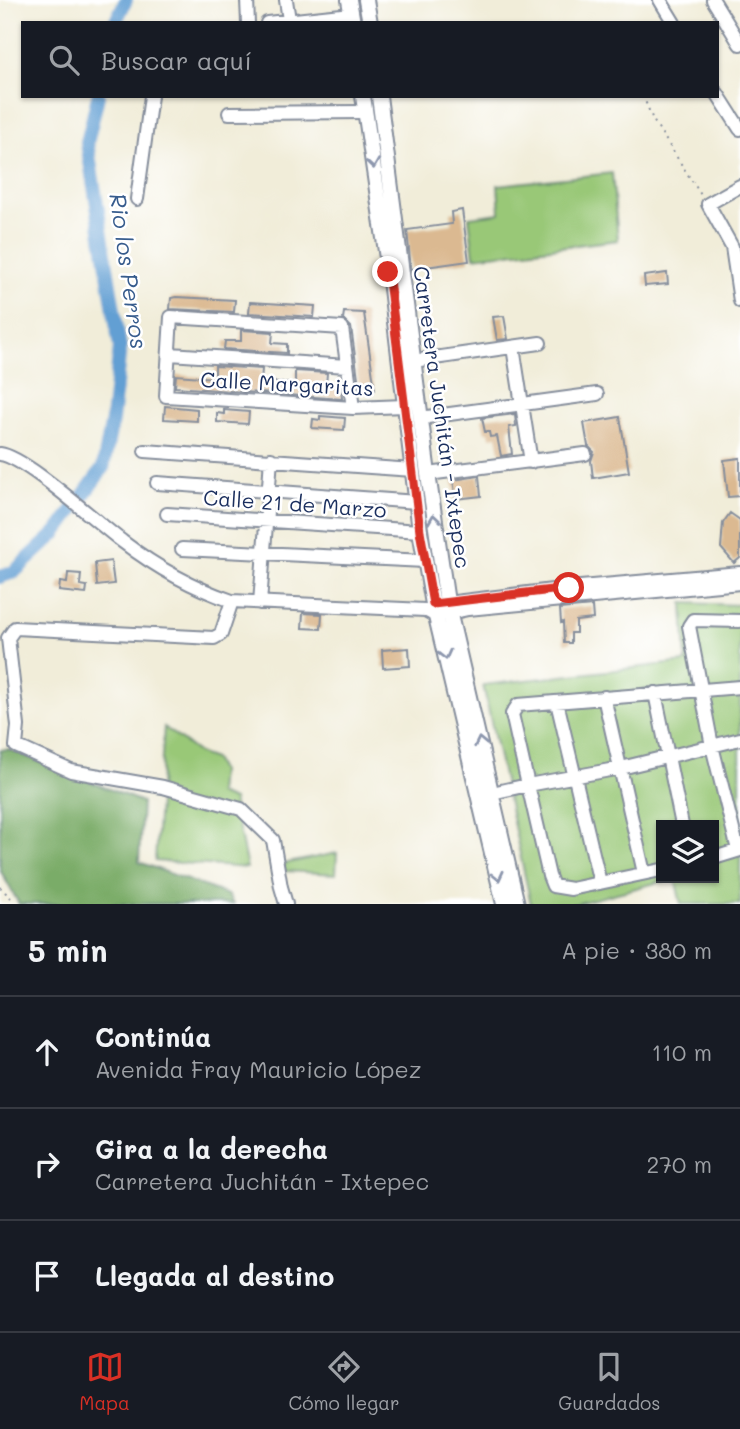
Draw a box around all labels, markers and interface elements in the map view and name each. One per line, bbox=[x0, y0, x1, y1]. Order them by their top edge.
search box bbox=[21, 21, 719, 98]
icon: search bbox=[45, 41, 83, 79]
text: Buscar aquí bbox=[101, 43, 252, 77]
one-way arrow bbox=[365, 158, 380, 170]
water label: Rio los Perros bbox=[103, 191, 155, 351]
route end bbox=[372, 256, 403, 287]
street label: Carretera Juchitán - Ixtepec bbox=[408, 264, 478, 570]
street label: Calle Margaritas bbox=[200, 365, 374, 401]
street label: Calle 21 de Marzo bbox=[202, 483, 388, 523]
one-way arrow bbox=[426, 514, 441, 525]
route start bbox=[553, 572, 584, 603]
one-way arrow bbox=[437, 649, 451, 661]
one-way arrow bbox=[473, 736, 488, 748]
map controls bbox=[656, 820, 719, 883]
button: layers bbox=[656, 820, 719, 883]
one-way arrow bbox=[490, 870, 504, 882]
text: 5 min bbox=[28, 930, 108, 970]
text: A pie · 380 m bbox=[561, 935, 712, 965]
text: Continúa bbox=[95, 1020, 211, 1054]
icon: ahead bbox=[28, 1033, 66, 1071]
text: 110 m bbox=[652, 1037, 712, 1067]
text: Avenida Fray Mauricio López bbox=[95, 1054, 422, 1084]
text: Gira a la derecha bbox=[95, 1132, 328, 1166]
icon: right bbox=[28, 1145, 66, 1183]
text: 270 m bbox=[647, 1149, 712, 1179]
text: Carretera Juchitán - Ixtepec bbox=[95, 1166, 429, 1196]
icon: arrive bbox=[28, 1257, 66, 1295]
text: Llegada al destino bbox=[95, 1259, 334, 1293]
tab: Mapa bbox=[79, 1348, 130, 1415]
tab: Cómo llegar bbox=[289, 1348, 400, 1415]
tab: Guardados bbox=[558, 1348, 661, 1415]

